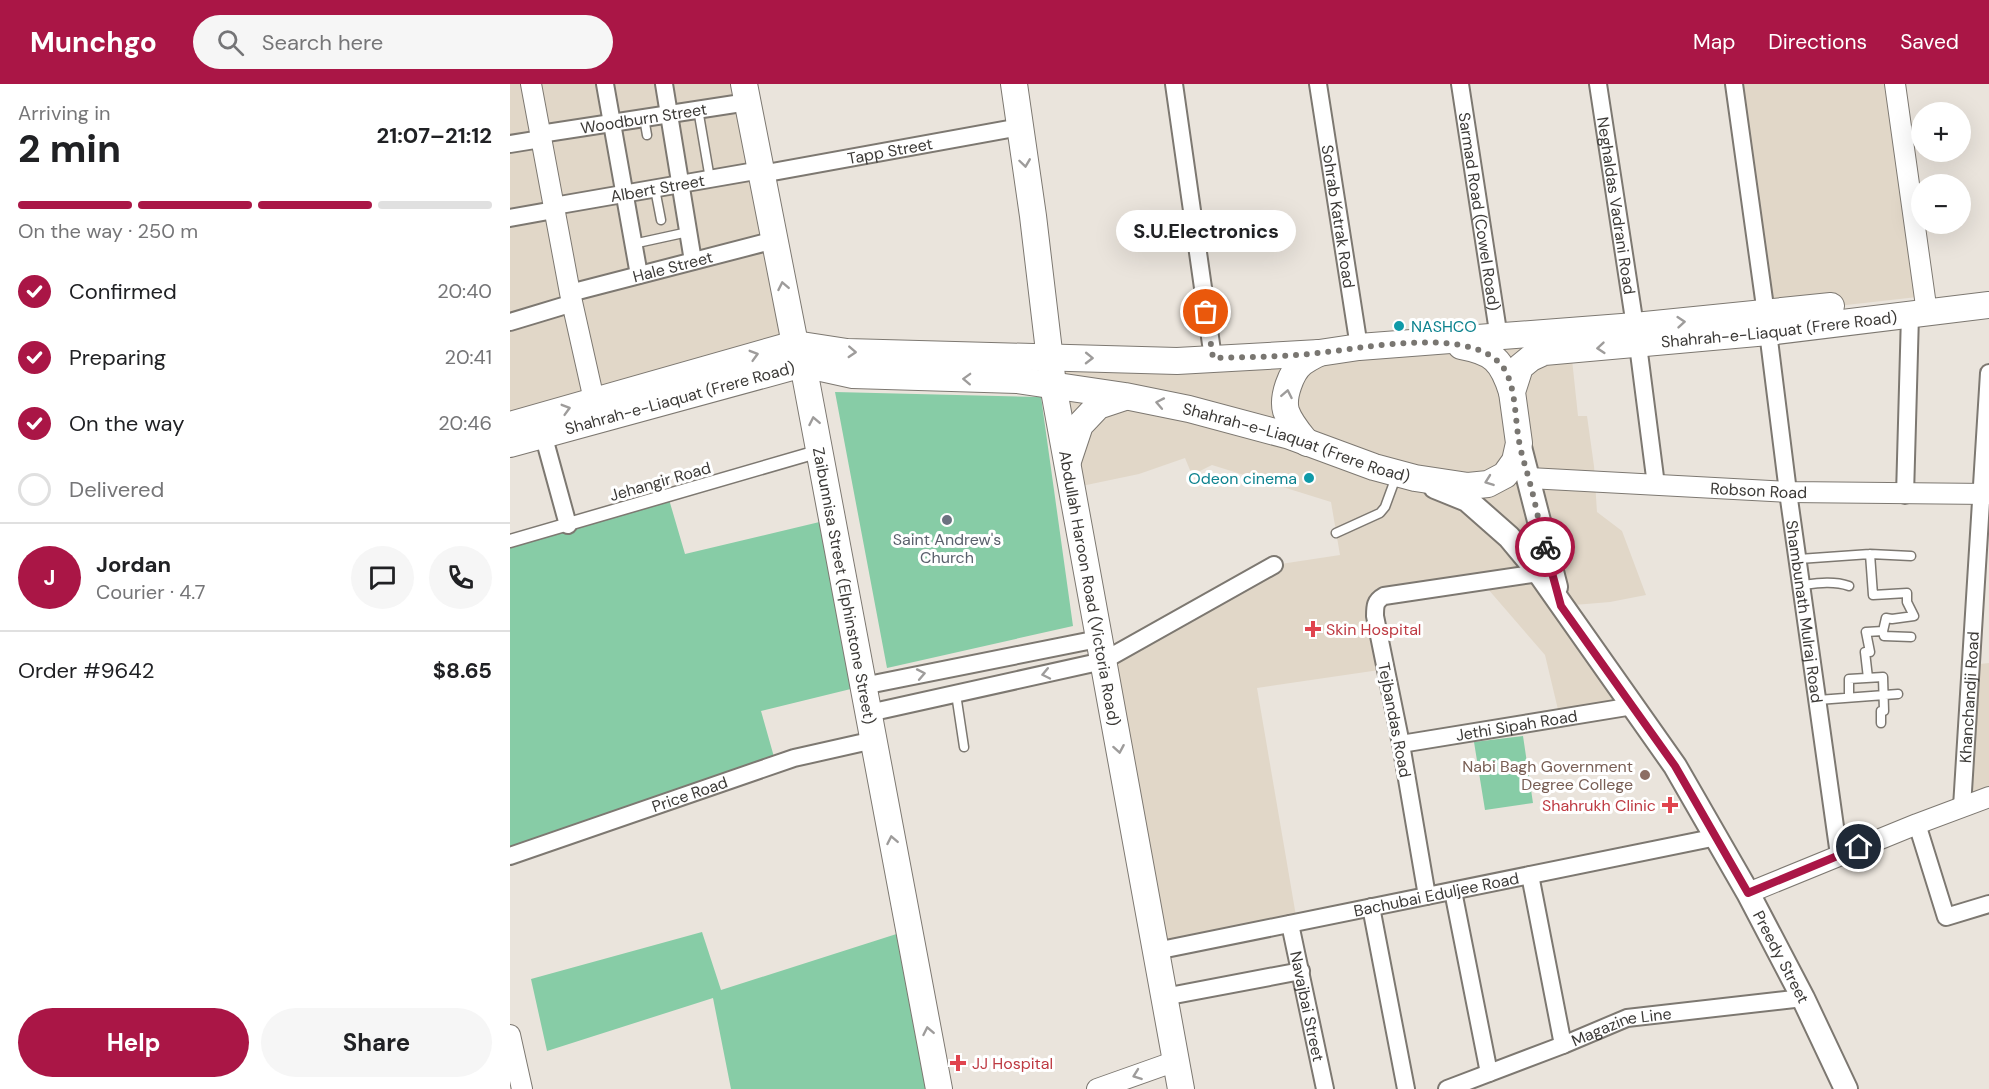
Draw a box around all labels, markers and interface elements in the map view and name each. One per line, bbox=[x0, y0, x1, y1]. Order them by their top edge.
search box bbox=[193, 15, 613, 69]
text: Munchgo bbox=[30, 24, 157, 61]
icon: search bbox=[214, 26, 247, 59]
text: Search here bbox=[262, 28, 383, 57]
text: Map bbox=[1693, 28, 1735, 56]
text: Directions bbox=[1768, 28, 1867, 56]
text: Saved bbox=[1900, 28, 1959, 56]
street label: Woodburn Street bbox=[579, 98, 709, 139]
text: Arriving in bbox=[18, 100, 110, 126]
map controls bbox=[1911, 102, 1971, 234]
button: + bbox=[1911, 102, 1971, 162]
street label: Sarmad Road (Cowel Road) bbox=[1453, 111, 1505, 312]
street label: Neghaldas Vadrani Road bbox=[1592, 115, 1640, 296]
text: 21:07–21:12 bbox=[377, 121, 492, 150]
text: 2 min bbox=[18, 123, 121, 174]
street label: Tapp Street bbox=[846, 133, 934, 169]
street label: Sohrab Katrak Road bbox=[1317, 143, 1360, 290]
one-way arrow bbox=[1019, 158, 1031, 167]
street label: Albert Street bbox=[609, 170, 706, 207]
button: − bbox=[1911, 174, 1971, 234]
callout: S.U.Electronics bbox=[1116, 210, 1296, 252]
text: On the way · 250 m bbox=[18, 218, 198, 244]
text: S.U.Electronics bbox=[1133, 218, 1279, 244]
street label: Hale Street bbox=[630, 247, 715, 287]
icon: check bbox=[18, 275, 51, 308]
text: Confirmed bbox=[69, 277, 177, 306]
text: 20:40 bbox=[437, 278, 492, 304]
one-way arrow bbox=[777, 282, 790, 292]
pin bbox=[1180, 286, 1231, 337]
icon: bag bbox=[1189, 295, 1222, 328]
street label: Shahrah-e-Liaquat (Frere Road) bbox=[1660, 306, 1898, 353]
place label: NASHCO bbox=[1411, 316, 1477, 337]
one-way arrow bbox=[1677, 316, 1686, 329]
marker: NASHCO bbox=[1392, 319, 1406, 333]
icon: check bbox=[18, 341, 51, 374]
one-way arrow bbox=[1596, 341, 1605, 354]
text: Preparing bbox=[69, 343, 166, 372]
text: 20:41 bbox=[445, 344, 492, 370]
one-way arrow bbox=[848, 346, 857, 359]
one-way arrow bbox=[749, 350, 759, 363]
one-way arrow bbox=[1085, 351, 1094, 364]
street label: Shahrah-e-Liaquat (Frere Road) bbox=[563, 357, 797, 440]
one-way arrow bbox=[962, 372, 971, 385]
one-way arrow bbox=[1280, 390, 1293, 400]
one-way arrow bbox=[1155, 397, 1165, 410]
street label: Shahrah-e-Liaquat (Frere Road) bbox=[1181, 398, 1412, 487]
one-way arrow bbox=[561, 403, 571, 416]
icon: check bbox=[18, 407, 51, 440]
text: On the way bbox=[69, 409, 184, 438]
text: 20:46 bbox=[438, 410, 492, 436]
one-way arrow bbox=[808, 416, 821, 426]
street label: Zaibunnisa Street (Elphinstone Street) bbox=[808, 446, 880, 726]
street label: Abdullah Haroon Road (Victoria Road) bbox=[1054, 449, 1125, 728]
street label: Jehangir Road bbox=[607, 457, 713, 506]
place label: Odeon cinema bbox=[1188, 468, 1297, 489]
marker: Odeon cinema bbox=[1302, 471, 1316, 485]
one-way arrow bbox=[1484, 474, 1495, 487]
text: Delivered bbox=[69, 475, 164, 504]
street label: Robson Road bbox=[1710, 478, 1807, 503]
marker: Saint Andrew's Church bbox=[940, 513, 954, 527]
courier bbox=[1515, 517, 1575, 577]
street label: Shambunath Mulraj Road bbox=[1781, 519, 1828, 704]
place label: Saint Andrew's Church bbox=[893, 529, 1001, 568]
icon: bike bbox=[1529, 531, 1562, 564]
button: chat bbox=[351, 546, 414, 609]
button: phone bbox=[429, 546, 492, 609]
text: Jordan bbox=[96, 550, 171, 579]
text: J bbox=[44, 563, 55, 592]
text: Courier · 4.7 bbox=[96, 579, 205, 605]
place label: Skin Hospital bbox=[1326, 619, 1421, 640]
marker: Skin Hospital bbox=[1304, 620, 1322, 638]
street label: Khanchandji Road bbox=[1955, 631, 1984, 764]
text: Order #9642 bbox=[18, 656, 154, 685]
text: $8.65 bbox=[433, 656, 492, 685]
street label: Tejbandas Road bbox=[1373, 661, 1416, 779]
one-way arrow bbox=[1041, 667, 1051, 680]
one-way arrow bbox=[915, 668, 925, 681]
street label: Jethi Sipah Road bbox=[1454, 705, 1579, 746]
one-way arrow bbox=[1112, 744, 1125, 754]
place label: Nabi Bagh Government Degree College bbox=[1462, 756, 1633, 795]
marker: Nabi Bagh Government Degree College bbox=[1638, 768, 1652, 782]
street label: Price Road bbox=[649, 772, 730, 817]
place label: Shahrukh Clinic bbox=[1542, 795, 1656, 816]
marker: Shahrukh Clinic bbox=[1661, 796, 1679, 814]
pin bbox=[1833, 821, 1884, 872]
icon: home bbox=[1842, 830, 1875, 863]
one-way arrow bbox=[886, 835, 899, 845]
street label: Bachubai Eduljee Road bbox=[1352, 867, 1521, 922]
street label: Preedy Street bbox=[1748, 907, 1814, 1007]
street label: Navajbai Street bbox=[1285, 949, 1329, 1063]
street label: Magazine Line bbox=[1568, 1003, 1672, 1051]
button: Help bbox=[18, 1008, 249, 1077]
button: Share bbox=[261, 1008, 492, 1077]
one-way arrow bbox=[922, 1027, 935, 1037]
place label: JJ Hospital bbox=[972, 1053, 1053, 1074]
marker: JJ Hospital bbox=[949, 1054, 967, 1072]
one-way arrow bbox=[1132, 1068, 1142, 1081]

